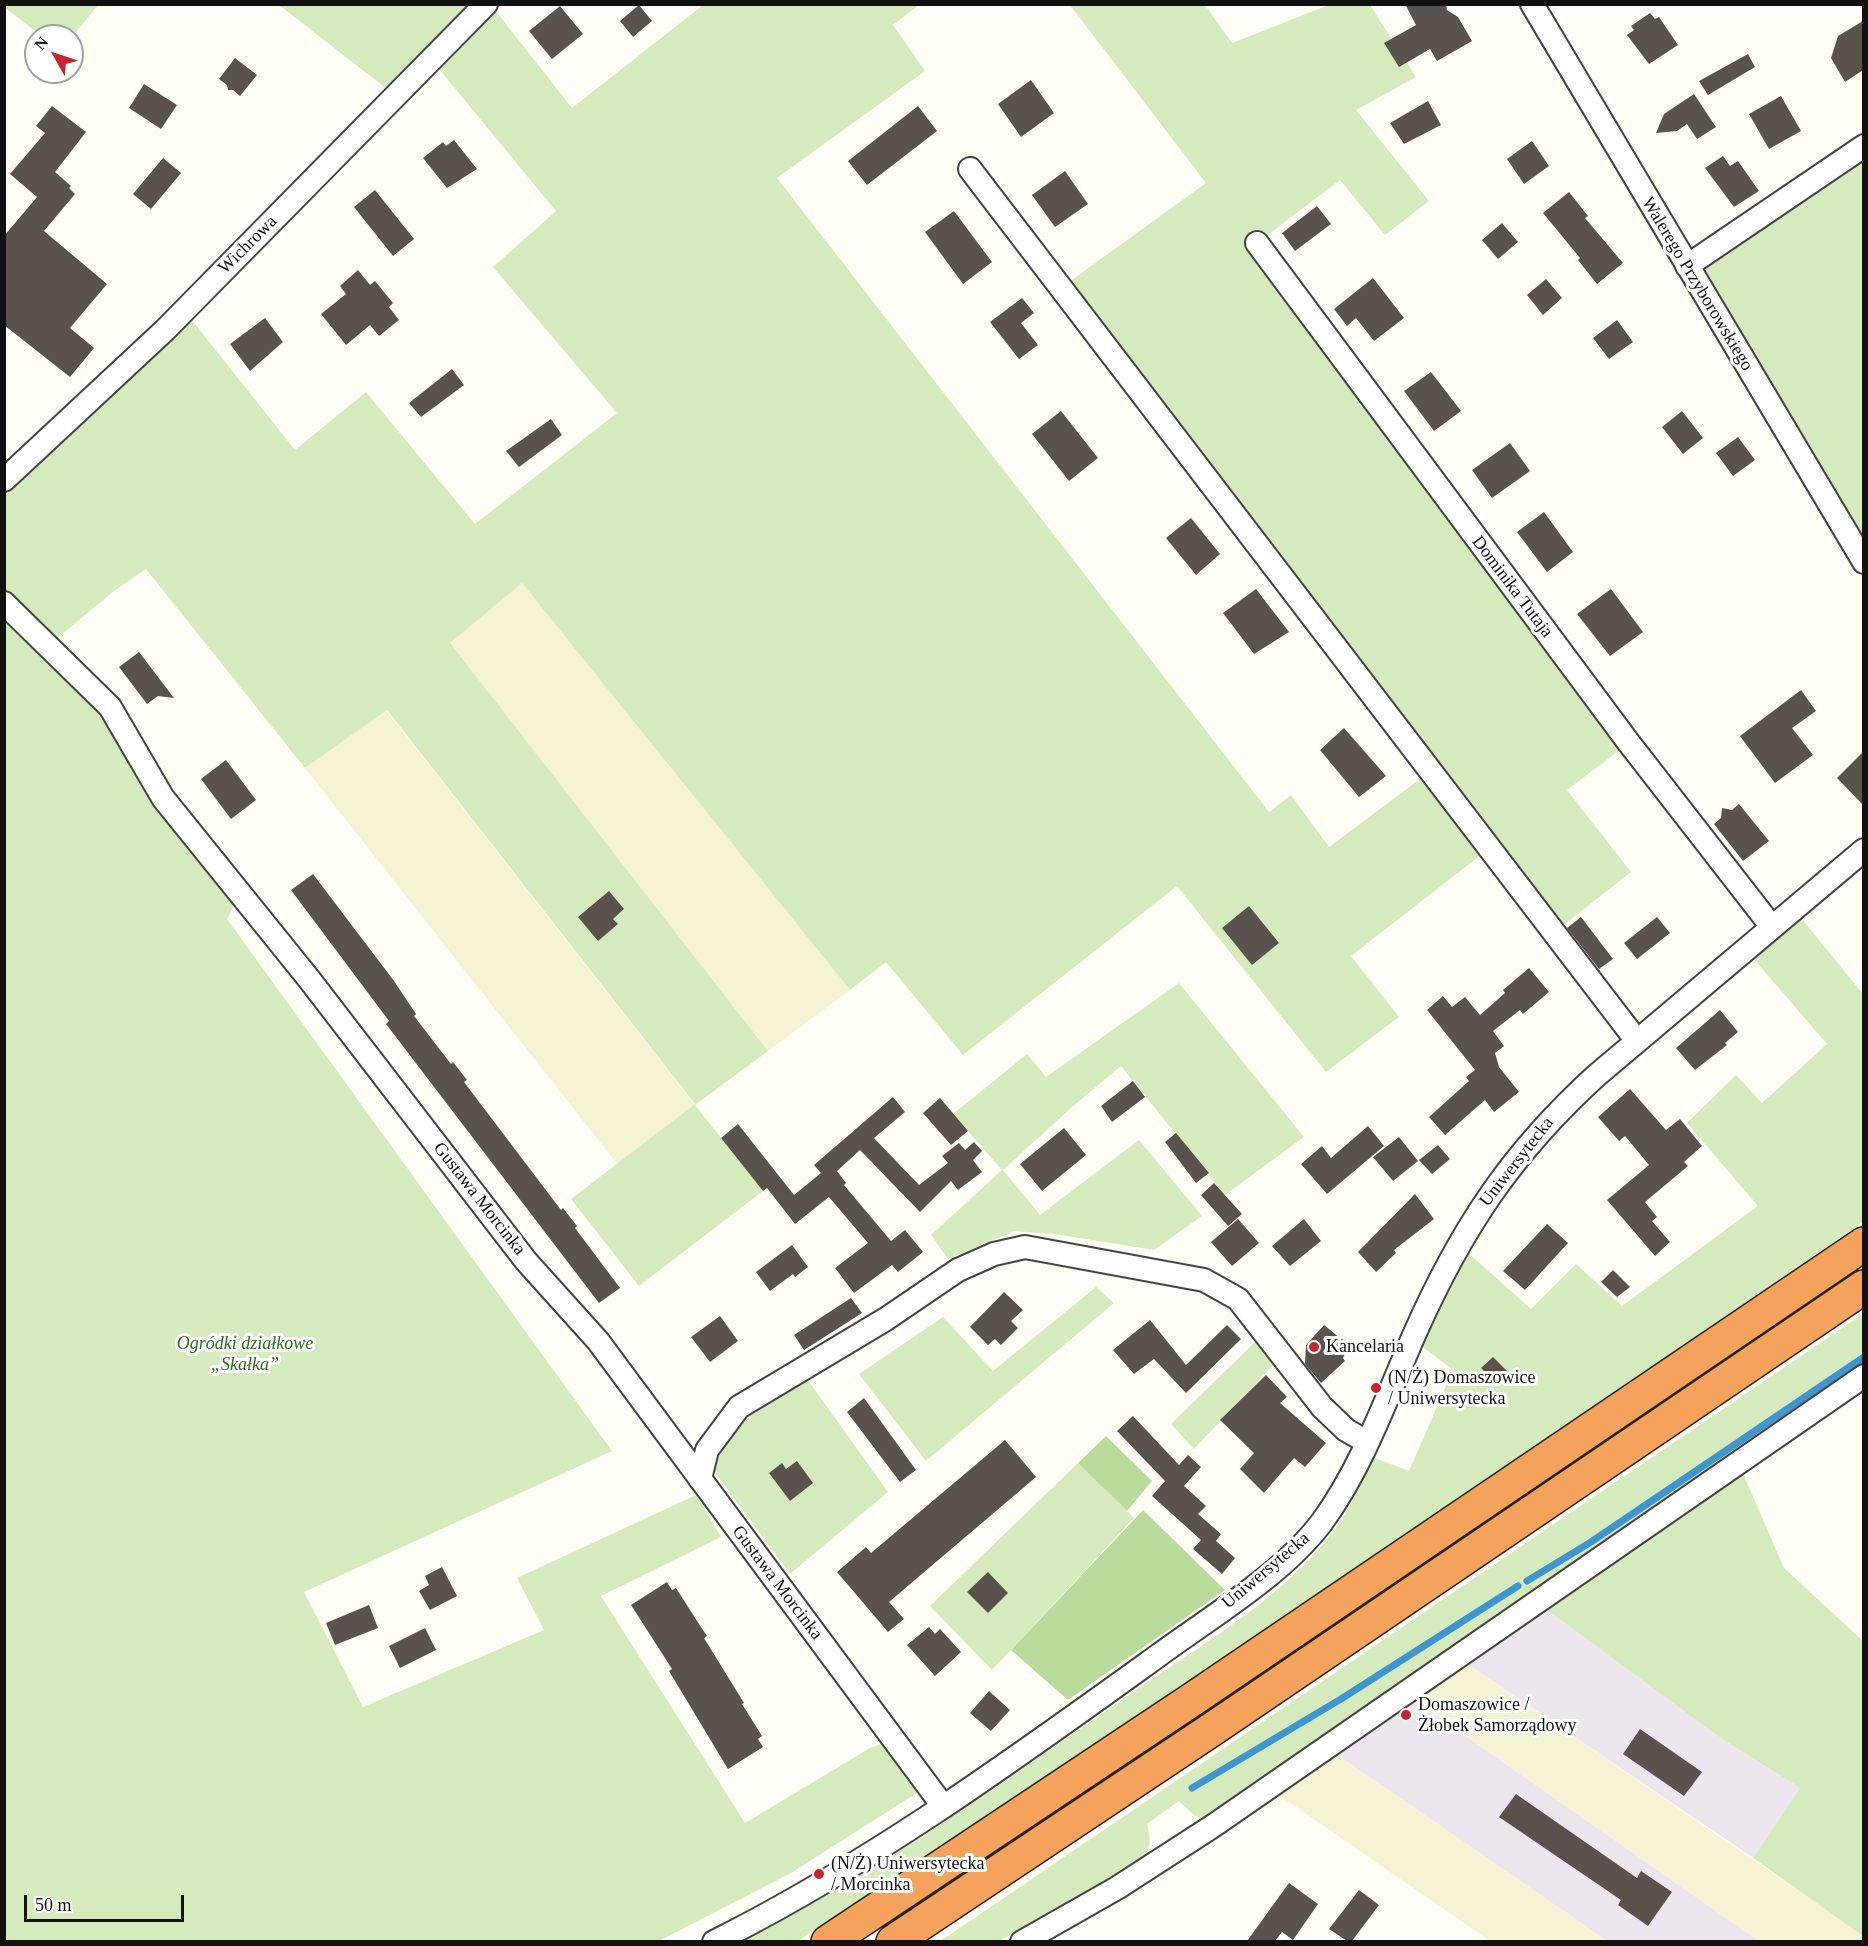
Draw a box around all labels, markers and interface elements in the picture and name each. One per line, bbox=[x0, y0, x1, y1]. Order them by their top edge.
north arrow bbox=[24, 24, 84, 84]
text: N bbox=[31, 34, 52, 53]
street label: Walerego Przyborowskiego bbox=[1636, 193, 1758, 375]
street label: Wichrowa bbox=[214, 211, 282, 279]
street label: Dominika Tutaja bbox=[1467, 532, 1557, 642]
street label: Uniwersytecka bbox=[1475, 1113, 1559, 1211]
street label: Gustawa Morcinka bbox=[428, 1138, 530, 1260]
park label: Ogródki działkowe „Skałka” bbox=[177, 1333, 313, 1376]
place label: Kancelaria bbox=[1326, 1336, 1404, 1358]
marker: Kancelaria bbox=[1307, 1340, 1321, 1354]
place label: (N/Ż) Domaszowice / Uniwersytecka bbox=[1388, 1367, 1535, 1410]
marker: (N/Ż) Domaszowice / Uniwersytecka bbox=[1369, 1381, 1383, 1395]
street label: Gustawa Morcinka bbox=[727, 1522, 827, 1644]
street label: Uniwersytecka bbox=[1218, 1528, 1314, 1614]
place label: Domaszowice / Żłobek Samorządowy bbox=[1418, 1694, 1576, 1736]
marker: Domaszowice / Żłobek Samorządowy bbox=[1399, 1708, 1413, 1722]
place label: (N/Ż) Uniwersytecka / Morcinka bbox=[831, 1853, 984, 1896]
marker: (N/Ż) Uniwersytecka / Morcinka bbox=[812, 1867, 826, 1881]
scale bar bbox=[27, 1883, 188, 1921]
text: 50 m bbox=[35, 1895, 72, 1915]

